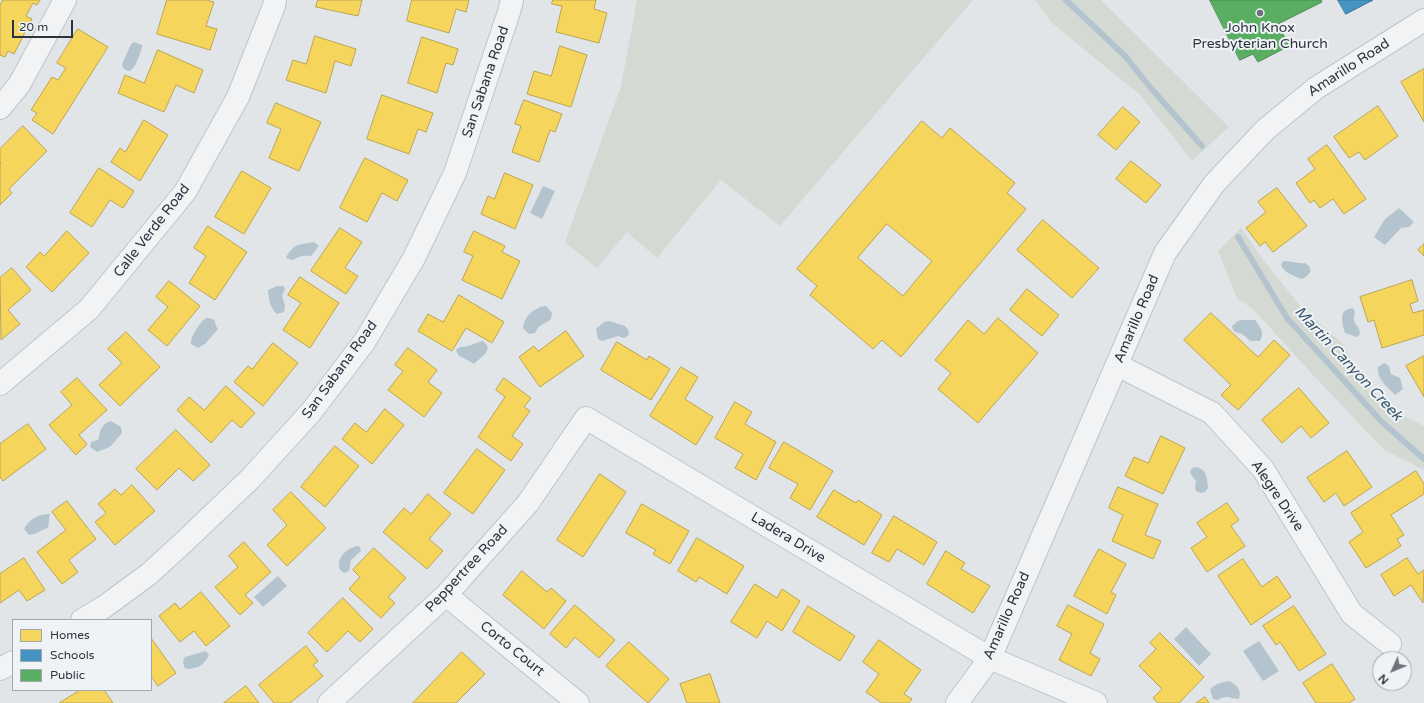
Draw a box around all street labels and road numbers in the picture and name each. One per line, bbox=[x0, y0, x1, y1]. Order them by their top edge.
street label: San Sabana Road bbox=[459, 24, 513, 140]
street label: Amarillo Road bbox=[1305, 35, 1393, 101]
street label: Calle Verde Road bbox=[110, 181, 194, 281]
street label: Amarillo Road bbox=[1111, 272, 1163, 366]
street label: San Sabana Road bbox=[299, 318, 381, 422]
street label: Alegre Drive bbox=[1247, 457, 1307, 535]
street label: Ladera Drive bbox=[748, 509, 828, 567]
street label: Peppertree Road bbox=[422, 522, 512, 616]
street label: Amarillo Road bbox=[980, 570, 1034, 662]
street label: Corto Court bbox=[476, 618, 548, 680]

